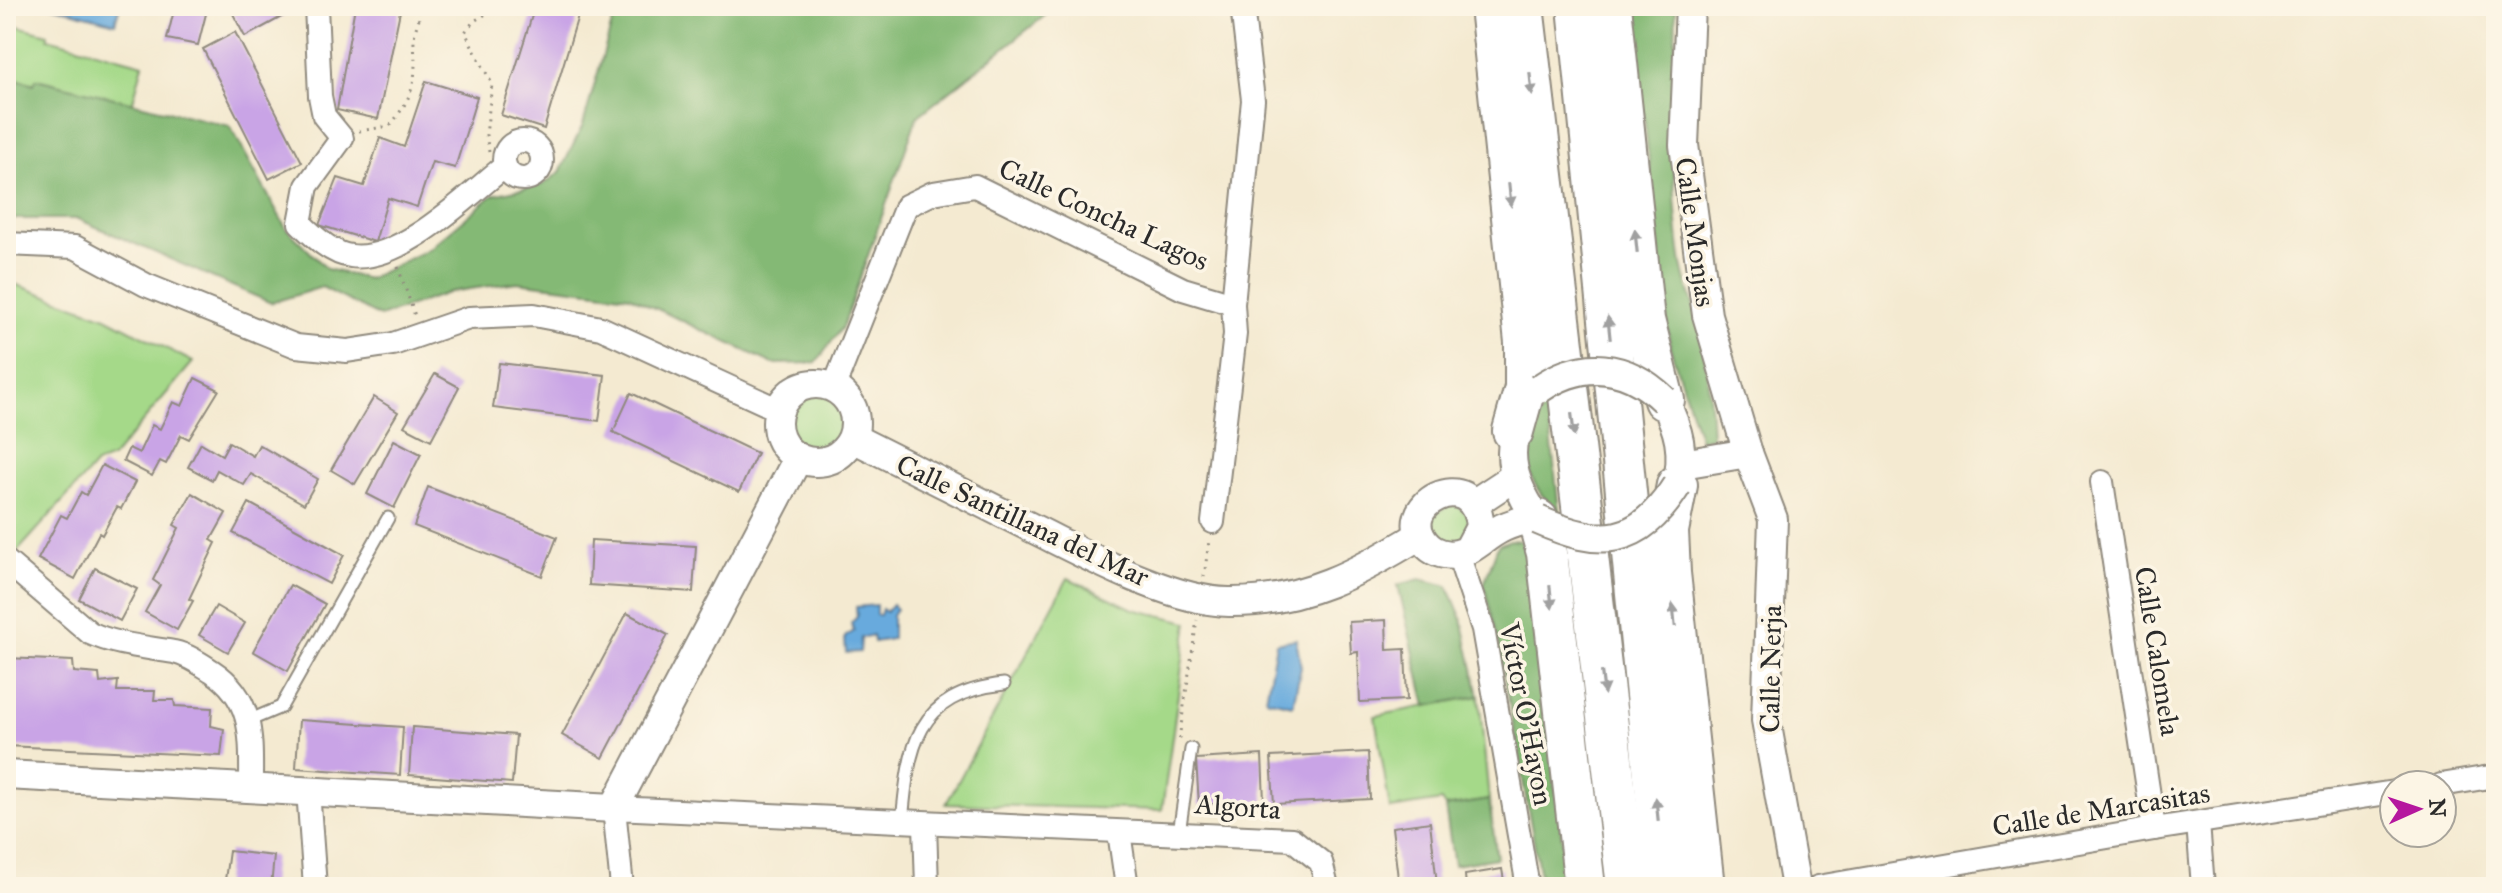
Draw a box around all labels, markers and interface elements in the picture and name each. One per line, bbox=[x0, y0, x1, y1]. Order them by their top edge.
one-way arrow bbox=[1525, 71, 1538, 96]
street label: Calle Concha Lagos bbox=[993, 151, 1214, 278]
street label: Calle Monjas bbox=[1668, 155, 1723, 309]
one-way arrow bbox=[1503, 183, 1516, 208]
one-way arrow bbox=[1629, 228, 1642, 253]
one-way arrow bbox=[1603, 315, 1616, 340]
one-way arrow bbox=[1566, 413, 1579, 438]
street label: Calle Santillana del Mar bbox=[891, 447, 1155, 595]
street label: Calle Calomela bbox=[2127, 564, 2188, 738]
one-way arrow bbox=[1545, 585, 1558, 610]
one-way arrow bbox=[1668, 602, 1681, 627]
street label: Calle Nerja bbox=[1752, 605, 1789, 733]
street label: Víctor O'Hayon bbox=[1491, 619, 1561, 808]
one-way arrow bbox=[1596, 671, 1609, 696]
north arrow bbox=[2378, 769, 2458, 849]
street label: Calle de Marcasitas bbox=[1990, 775, 2212, 844]
street label: Algorta bbox=[1193, 786, 1282, 827]
one-way arrow bbox=[1651, 796, 1664, 821]
text: N bbox=[2424, 798, 2451, 818]

